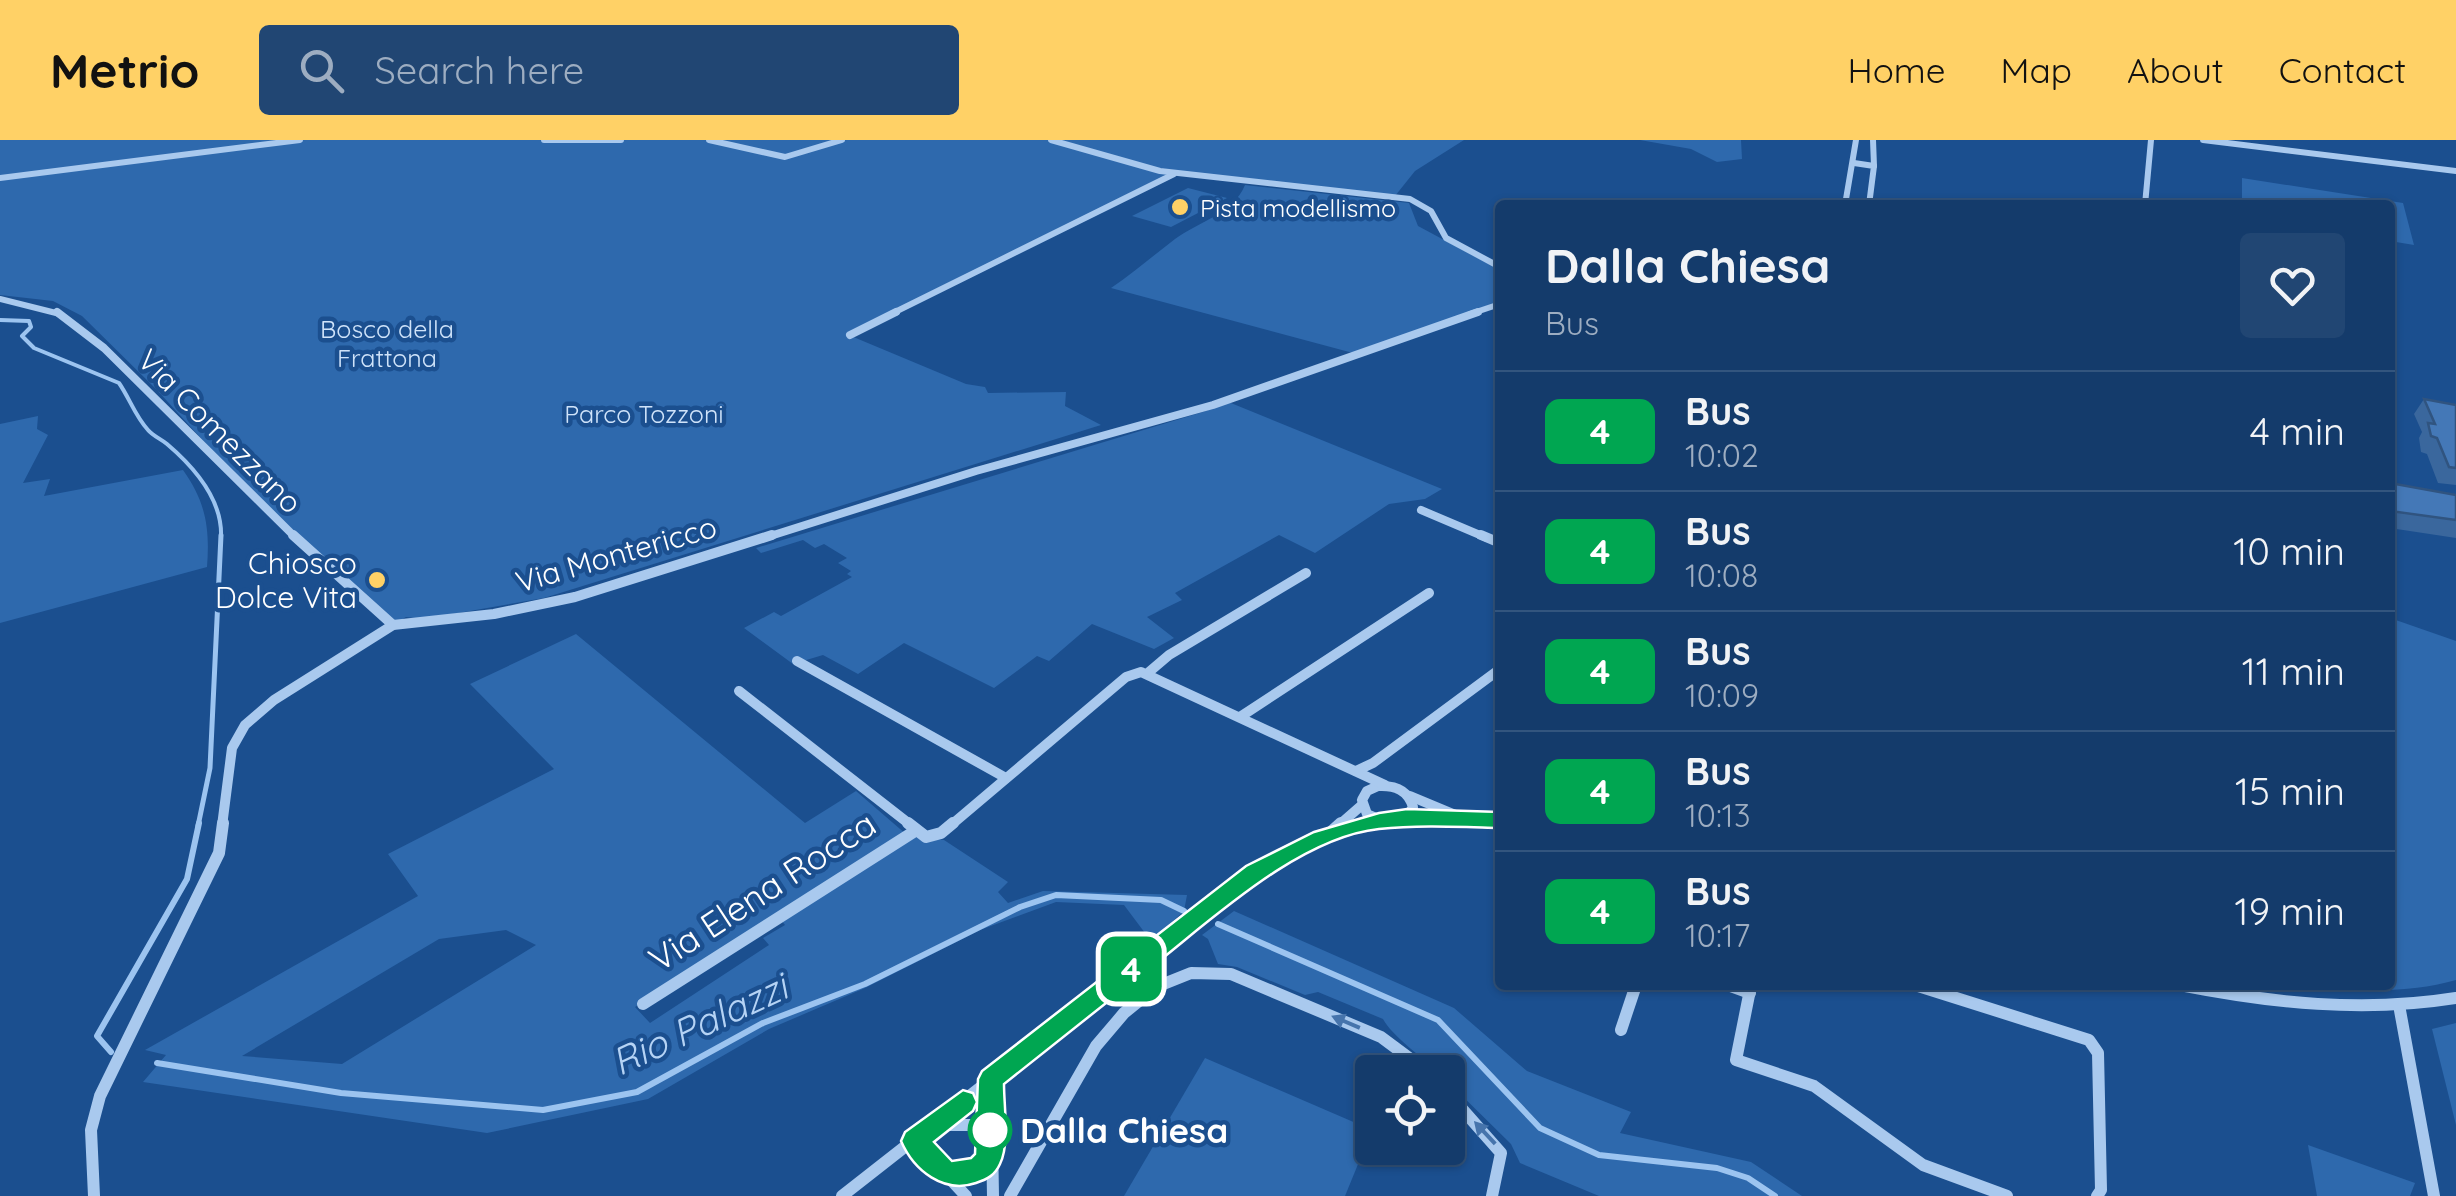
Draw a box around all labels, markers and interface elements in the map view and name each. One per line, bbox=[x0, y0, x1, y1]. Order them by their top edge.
search box bbox=[259, 25, 959, 115]
text: Metrio bbox=[50, 40, 199, 100]
icon: search bbox=[294, 43, 349, 98]
text: Search here bbox=[374, 46, 584, 94]
text: Home bbox=[1848, 48, 1946, 92]
text: Map bbox=[2001, 48, 2072, 92]
text: About bbox=[2127, 48, 2224, 92]
text: Contact bbox=[2279, 48, 2406, 92]
place label: Pista modellismo bbox=[1200, 192, 1396, 223]
marker: Pista modellismo bbox=[1169, 196, 1191, 218]
button: heart bbox=[2240, 233, 2345, 338]
text: Dalla Chiesa bbox=[1545, 235, 1831, 295]
text: Bus bbox=[1545, 303, 1599, 343]
park label: Bosco della Frattona bbox=[320, 313, 454, 373]
street label: Via Comezzano bbox=[130, 341, 310, 521]
text: Bus bbox=[1685, 387, 1751, 435]
park label: Parco Tozzoni bbox=[564, 398, 724, 429]
text: 4 min bbox=[2250, 407, 2345, 455]
text: 4 bbox=[1590, 409, 1610, 453]
text: 10:02 bbox=[1685, 435, 1759, 475]
street label: Via Montericco bbox=[511, 507, 721, 601]
text: Bus bbox=[1685, 507, 1751, 555]
text: 10 min bbox=[2233, 527, 2345, 575]
text: 4 bbox=[1590, 529, 1610, 573]
place label: Chiosco Dolce Vita bbox=[215, 544, 357, 616]
text: 10:08 bbox=[1685, 555, 1758, 595]
marker: Chiosco Dolce Vita bbox=[366, 569, 388, 591]
text: Bus bbox=[1685, 627, 1751, 675]
text: 11 min bbox=[2242, 647, 2345, 695]
text: 4 bbox=[1590, 649, 1610, 693]
text: 10:09 bbox=[1685, 675, 1759, 715]
text: Bus bbox=[1685, 747, 1751, 795]
text: 15 min bbox=[2235, 767, 2345, 815]
text: 4 bbox=[1590, 769, 1610, 813]
text: 10:13 bbox=[1685, 795, 1750, 835]
street label: Via Elena Rocca bbox=[640, 801, 884, 981]
text: Bus bbox=[1685, 867, 1751, 915]
text: 19 min bbox=[2235, 887, 2345, 935]
text: 4 bbox=[1590, 889, 1610, 933]
text: 10:17 bbox=[1685, 915, 1750, 955]
line badge: 4 bbox=[1098, 936, 1164, 1002]
text: 4 bbox=[1121, 947, 1141, 991]
water label: Rio Palazzi bbox=[603, 961, 798, 1086]
one-way arrow bbox=[1331, 1013, 1361, 1029]
map controls bbox=[1355, 1055, 1465, 1165]
button: locate bbox=[1355, 1055, 1465, 1165]
place label: Dalla Chiesa bbox=[1020, 1108, 1228, 1152]
marker: Dalla Chiesa bbox=[969, 1109, 1011, 1151]
one-way arrow bbox=[1474, 1121, 1497, 1145]

